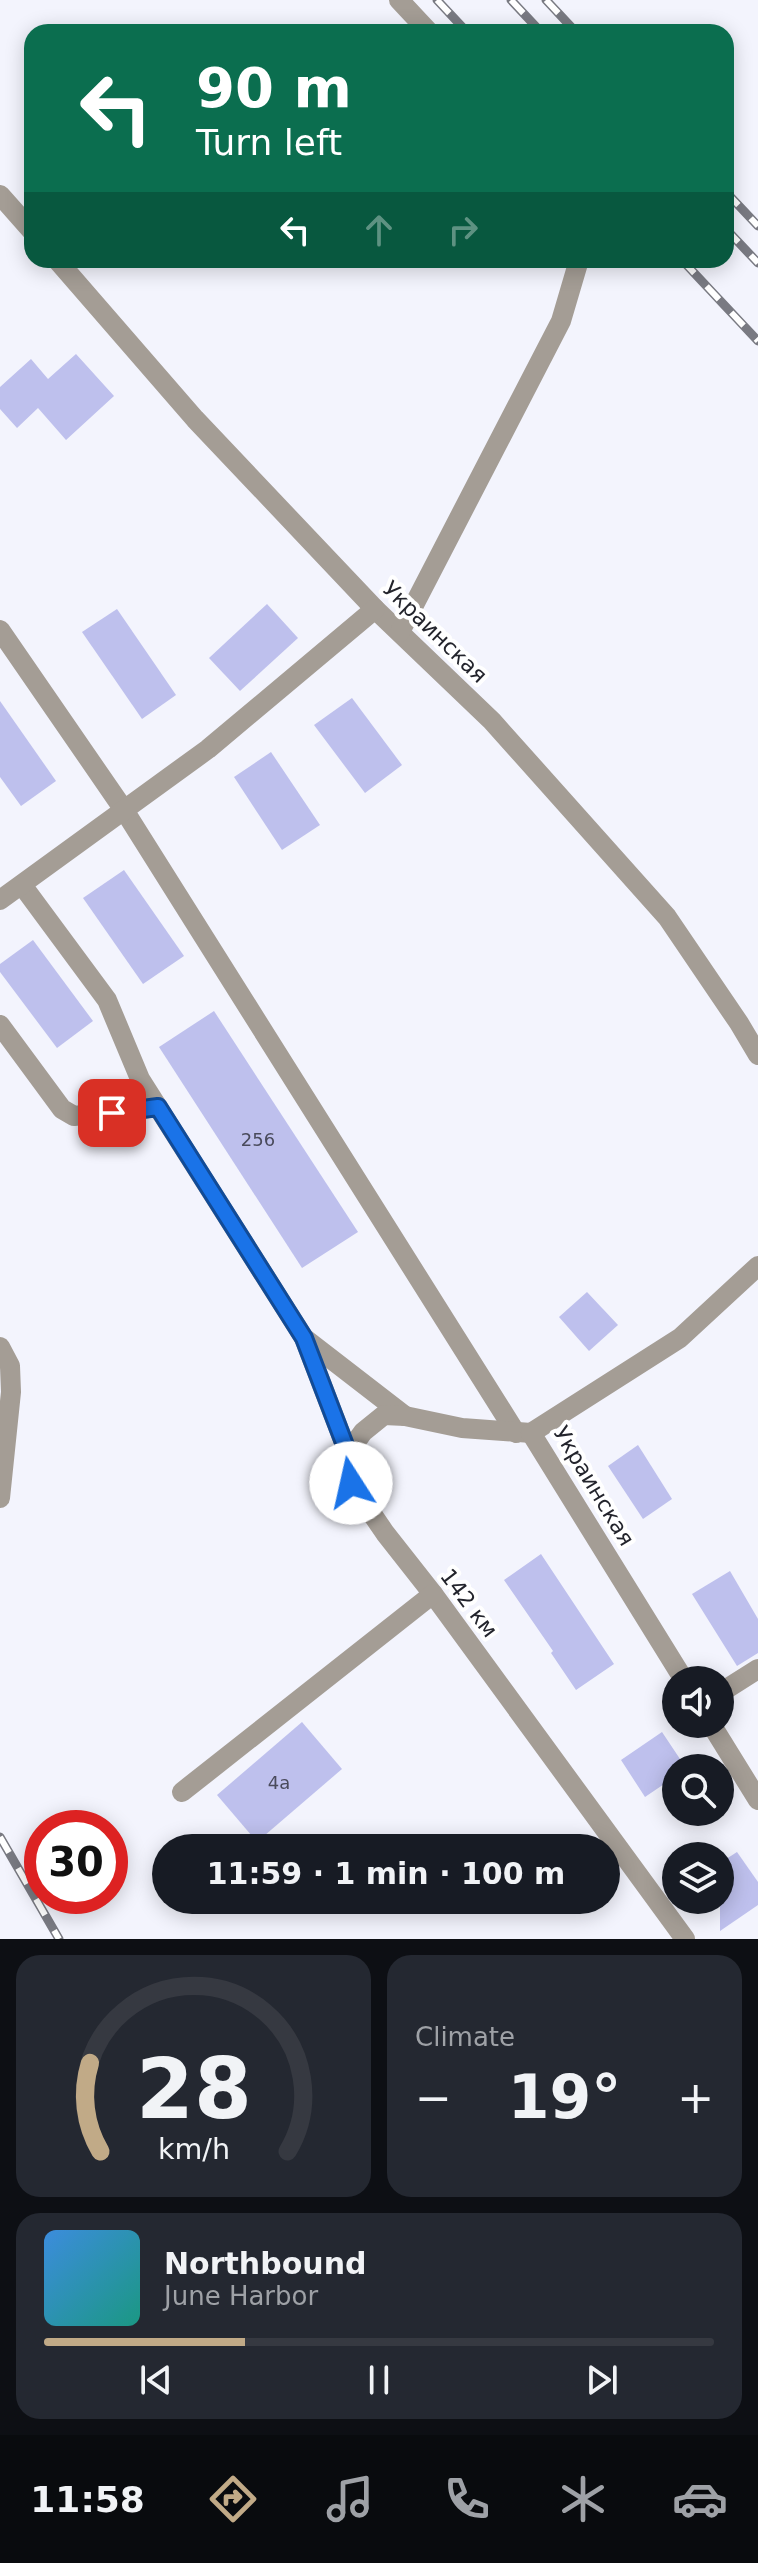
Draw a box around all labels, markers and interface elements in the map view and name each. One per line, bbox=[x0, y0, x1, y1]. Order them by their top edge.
text: 90 m bbox=[196, 55, 352, 120]
icon: left bbox=[64, 56, 168, 160]
text: Turn left bbox=[196, 122, 342, 163]
icon: left bbox=[273, 208, 317, 252]
icon: ahead bbox=[357, 208, 401, 252]
icon: right bbox=[441, 208, 485, 252]
street label: Украинская bbox=[378, 576, 492, 688]
pin bbox=[78, 1079, 146, 1147]
icon: arrive bbox=[90, 1091, 134, 1135]
house number: 256 bbox=[241, 1129, 275, 1150]
street label: Украинская bbox=[549, 1422, 639, 1550]
position arrow bbox=[309, 1441, 393, 1525]
street label: 142 км bbox=[435, 1564, 503, 1642]
map controls bbox=[662, 1666, 734, 1914]
button: sound bbox=[662, 1666, 734, 1738]
button: search bbox=[662, 1754, 734, 1826]
house number: 4а bbox=[268, 1772, 290, 1793]
speed limit sign: 30 bbox=[24, 1810, 128, 1914]
button: layers bbox=[662, 1842, 734, 1914]
text: 11:59 · 1 min · 100 m bbox=[207, 1856, 565, 1891]
text: Climate bbox=[415, 2022, 515, 2052]
text: 28 bbox=[136, 2041, 251, 2138]
text: 19° bbox=[508, 2062, 621, 2132]
text: − bbox=[415, 2072, 452, 2123]
text: + bbox=[677, 2072, 714, 2123]
text: km/h bbox=[157, 2132, 230, 2166]
text: Northbound bbox=[164, 2246, 367, 2281]
text: June Harbor bbox=[164, 2281, 318, 2311]
icon: previous bbox=[134, 2358, 178, 2402]
icon: pause bbox=[357, 2358, 401, 2402]
icon: next bbox=[580, 2358, 624, 2402]
icon: directions bbox=[205, 2471, 261, 2527]
icon: music bbox=[322, 2471, 378, 2527]
icon: phone bbox=[439, 2471, 495, 2527]
icon: climate bbox=[555, 2471, 611, 2527]
icon: car bbox=[672, 2471, 728, 2527]
text: 11:58 bbox=[30, 2479, 145, 2520]

